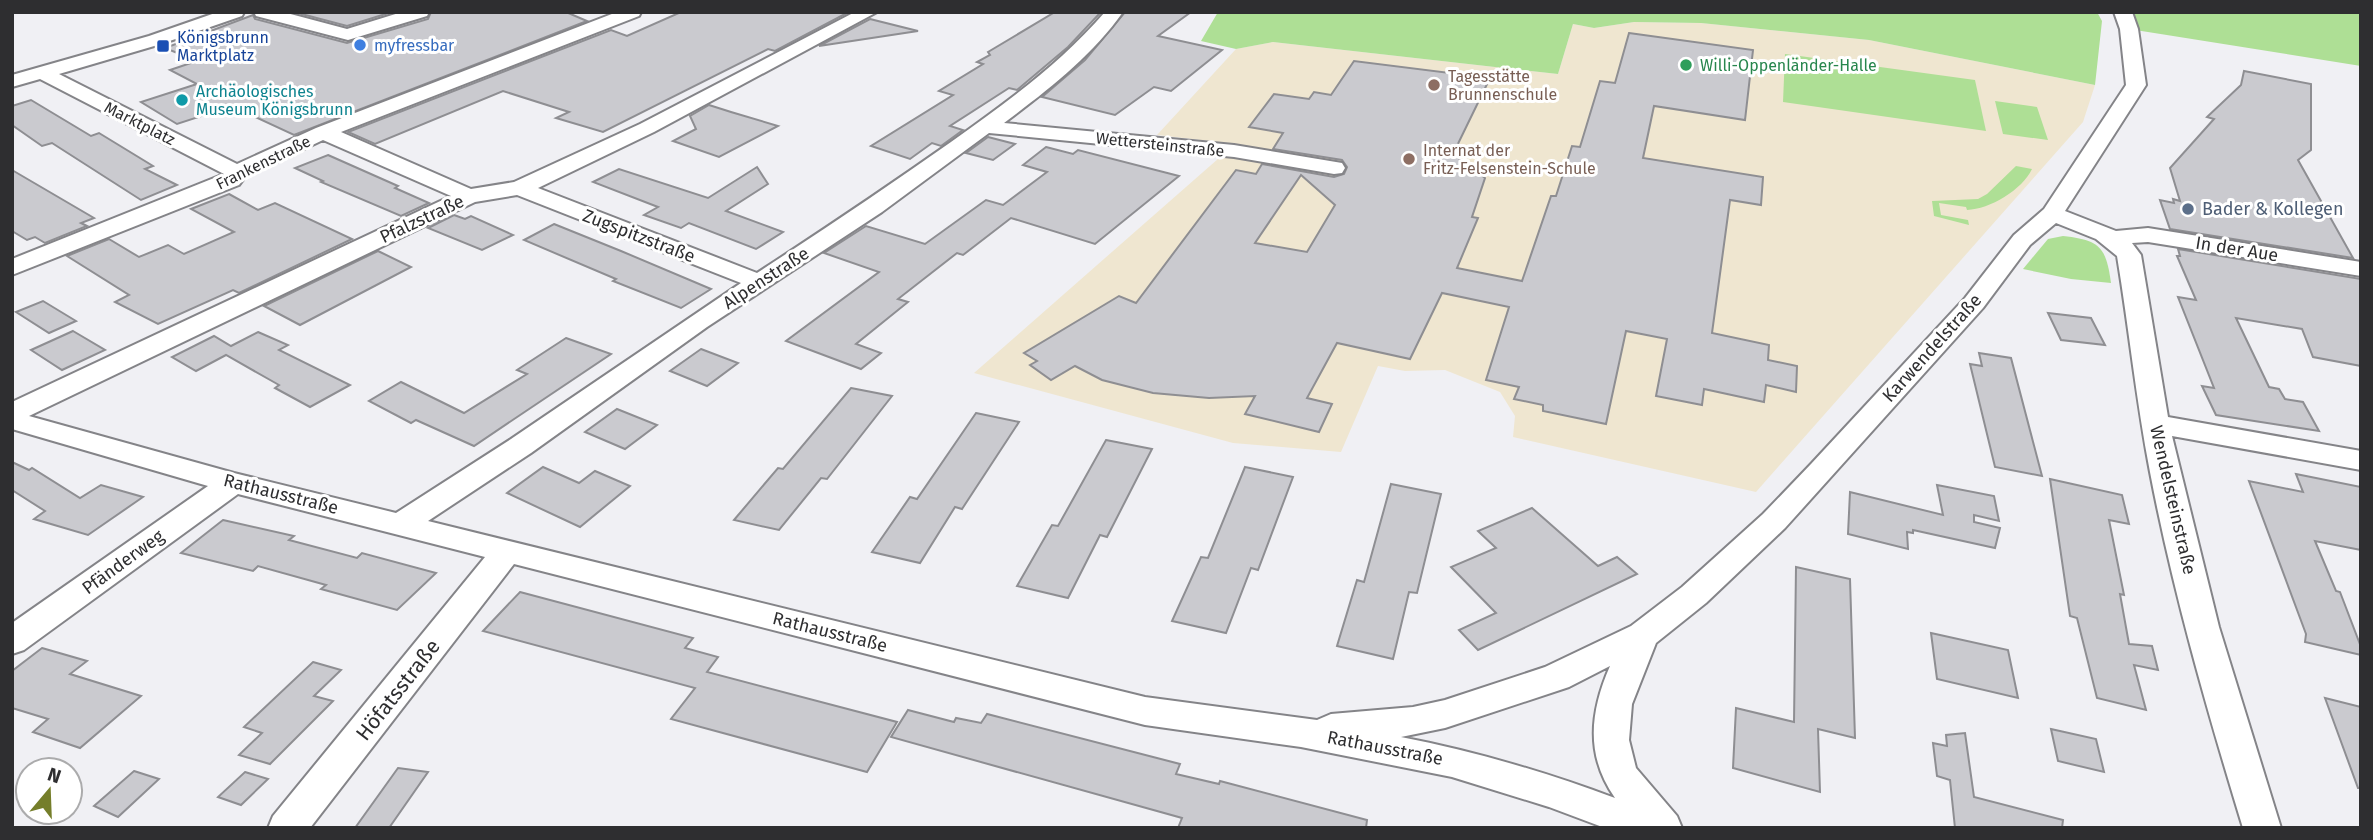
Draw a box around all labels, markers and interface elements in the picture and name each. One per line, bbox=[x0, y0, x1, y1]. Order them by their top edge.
place label: Königsbrunn Marktplatz bbox=[177, 28, 269, 65]
place label: myfressbar bbox=[374, 36, 455, 55]
marker: myfressbar bbox=[352, 37, 368, 53]
marker: Königsbrunn Marktplatz bbox=[155, 38, 171, 54]
place label: Willi-Oppenländer-Halle bbox=[1700, 56, 1877, 75]
marker: Willi-Oppenländer-Halle bbox=[1678, 57, 1694, 73]
place label: Tagesstätte Brunnenschule bbox=[1448, 67, 1557, 104]
marker: Tagesstätte Brunnenschule bbox=[1426, 77, 1442, 93]
place label: Archäologisches Museum Königsbrunn bbox=[196, 82, 353, 119]
marker: Archäologisches Museum Königsbrunn bbox=[174, 92, 190, 108]
street label: Marktplatz bbox=[101, 98, 178, 149]
street label: Wettersteinstraße bbox=[1095, 128, 1225, 161]
street label: Frankenstraße bbox=[213, 131, 314, 194]
place label: Internat der Fritz-Felsenstein-Schule bbox=[1423, 141, 1596, 178]
marker: Internat der Fritz-Felsenstein-Schule bbox=[1401, 151, 1417, 167]
street label: Pfalzstraße bbox=[376, 190, 468, 248]
place label: Bader & Kollegen bbox=[2202, 198, 2343, 220]
marker: Bader & Kollegen bbox=[2180, 201, 2196, 217]
street label: Zugspitzstraße bbox=[580, 204, 698, 268]
street label: In der Aue bbox=[2194, 232, 2280, 266]
street label: Alpenstraße bbox=[719, 242, 813, 314]
street label: Karwendelstraße bbox=[1878, 289, 1986, 407]
street label: Wendelsteinstraße bbox=[2145, 423, 2201, 577]
street label: Rathausstraße bbox=[221, 469, 341, 519]
street label: Pfänderweg bbox=[78, 525, 169, 599]
street label: Rathausstraße bbox=[770, 607, 890, 657]
street label: Höfatsstraße bbox=[350, 634, 446, 746]
street label: Rathausstraße bbox=[1325, 726, 1445, 770]
north arrow bbox=[14, 756, 84, 826]
text: N bbox=[45, 762, 64, 788]

